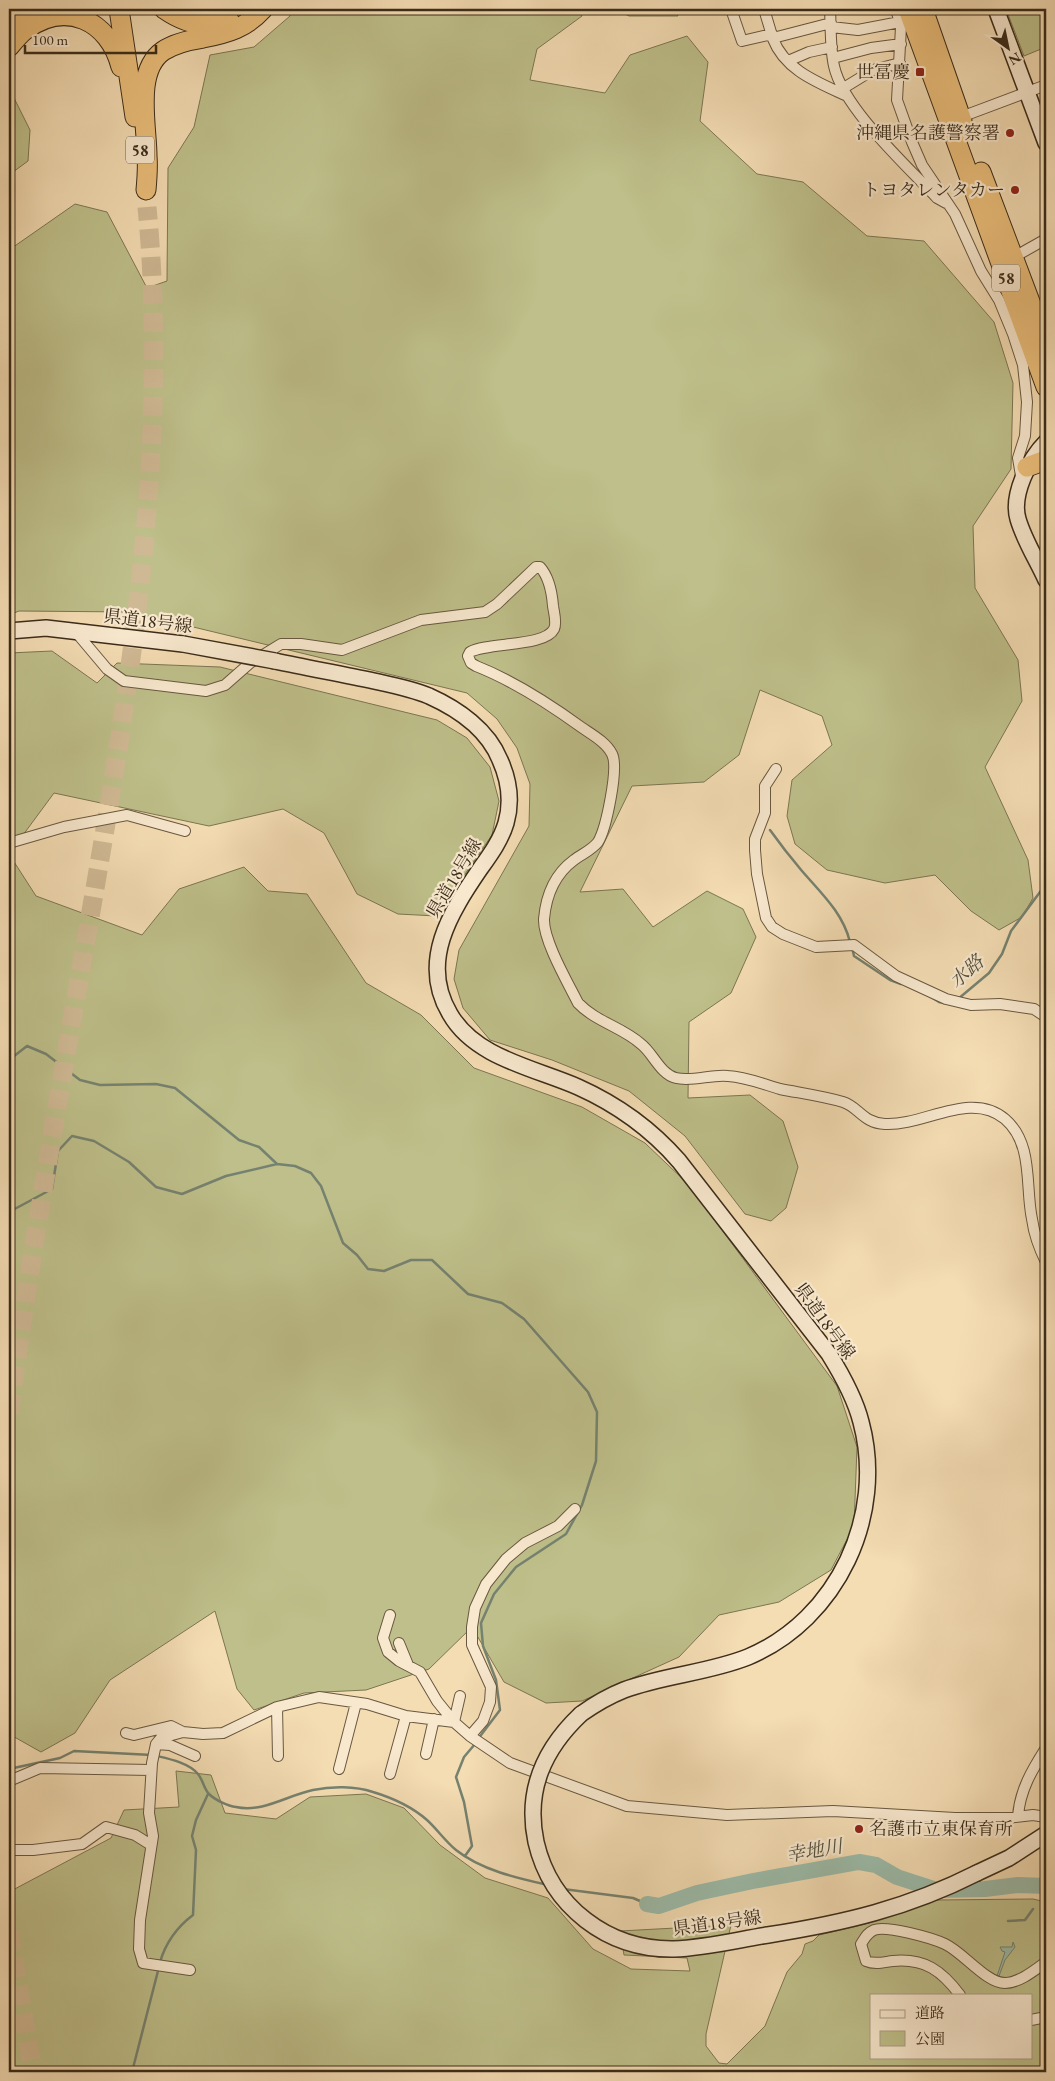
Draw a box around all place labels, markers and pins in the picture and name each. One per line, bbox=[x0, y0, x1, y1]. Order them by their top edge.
place label: 世冨慶 bbox=[856, 60, 910, 83]
marker: 世冨慶 bbox=[914, 66, 926, 78]
place label: 沖縄県名護警察署 bbox=[856, 121, 1000, 144]
marker: 沖縄県名護警察署 bbox=[1004, 127, 1016, 139]
place label: トヨタレンタカー bbox=[862, 178, 1005, 201]
marker: トヨタレンタカー bbox=[1009, 184, 1021, 196]
place label: 名護市立東保育所 bbox=[869, 1817, 1013, 1840]
marker: 名護市立東保育所 bbox=[853, 1823, 865, 1835]

